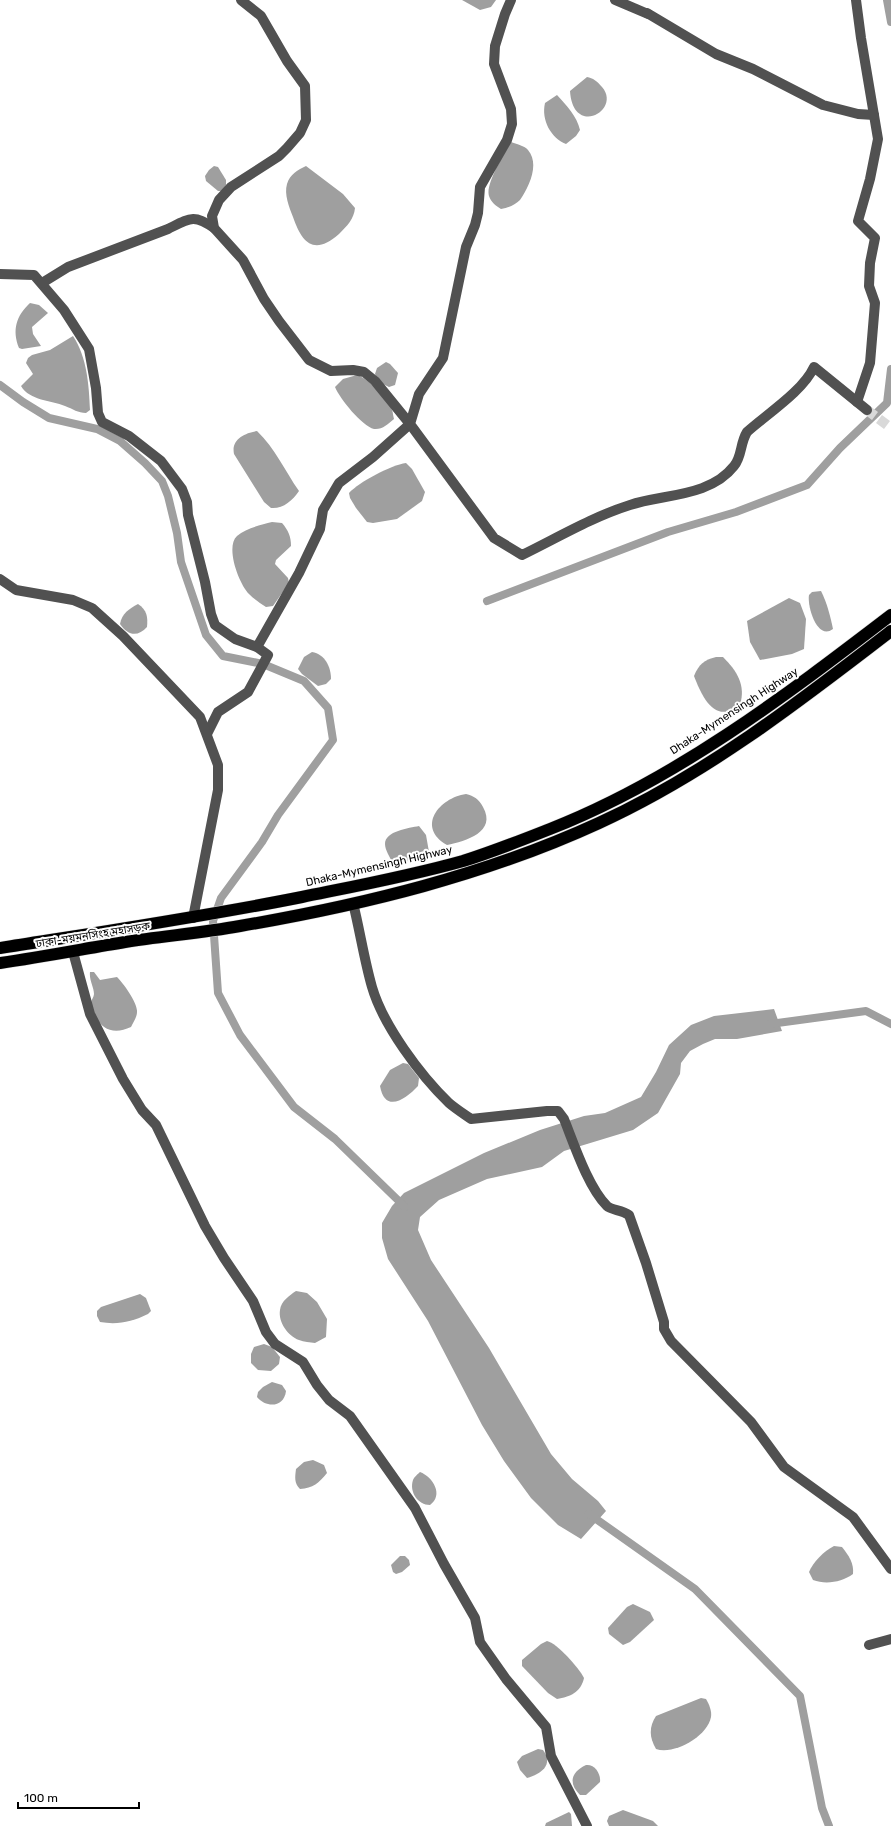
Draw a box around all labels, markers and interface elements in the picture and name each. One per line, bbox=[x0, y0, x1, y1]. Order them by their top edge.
street label: Dhaka-Mymensingh Highway bbox=[668, 665, 800, 757]
street label: Dhaka-Mymensingh Highway bbox=[304, 843, 454, 889]
street label: ঢাকা-ময়মনসিংহ মহাসড়ক bbox=[34, 920, 151, 951]
scale bar bbox=[18, 1784, 139, 1810]
text: 100 m bbox=[24, 1791, 58, 1805]

